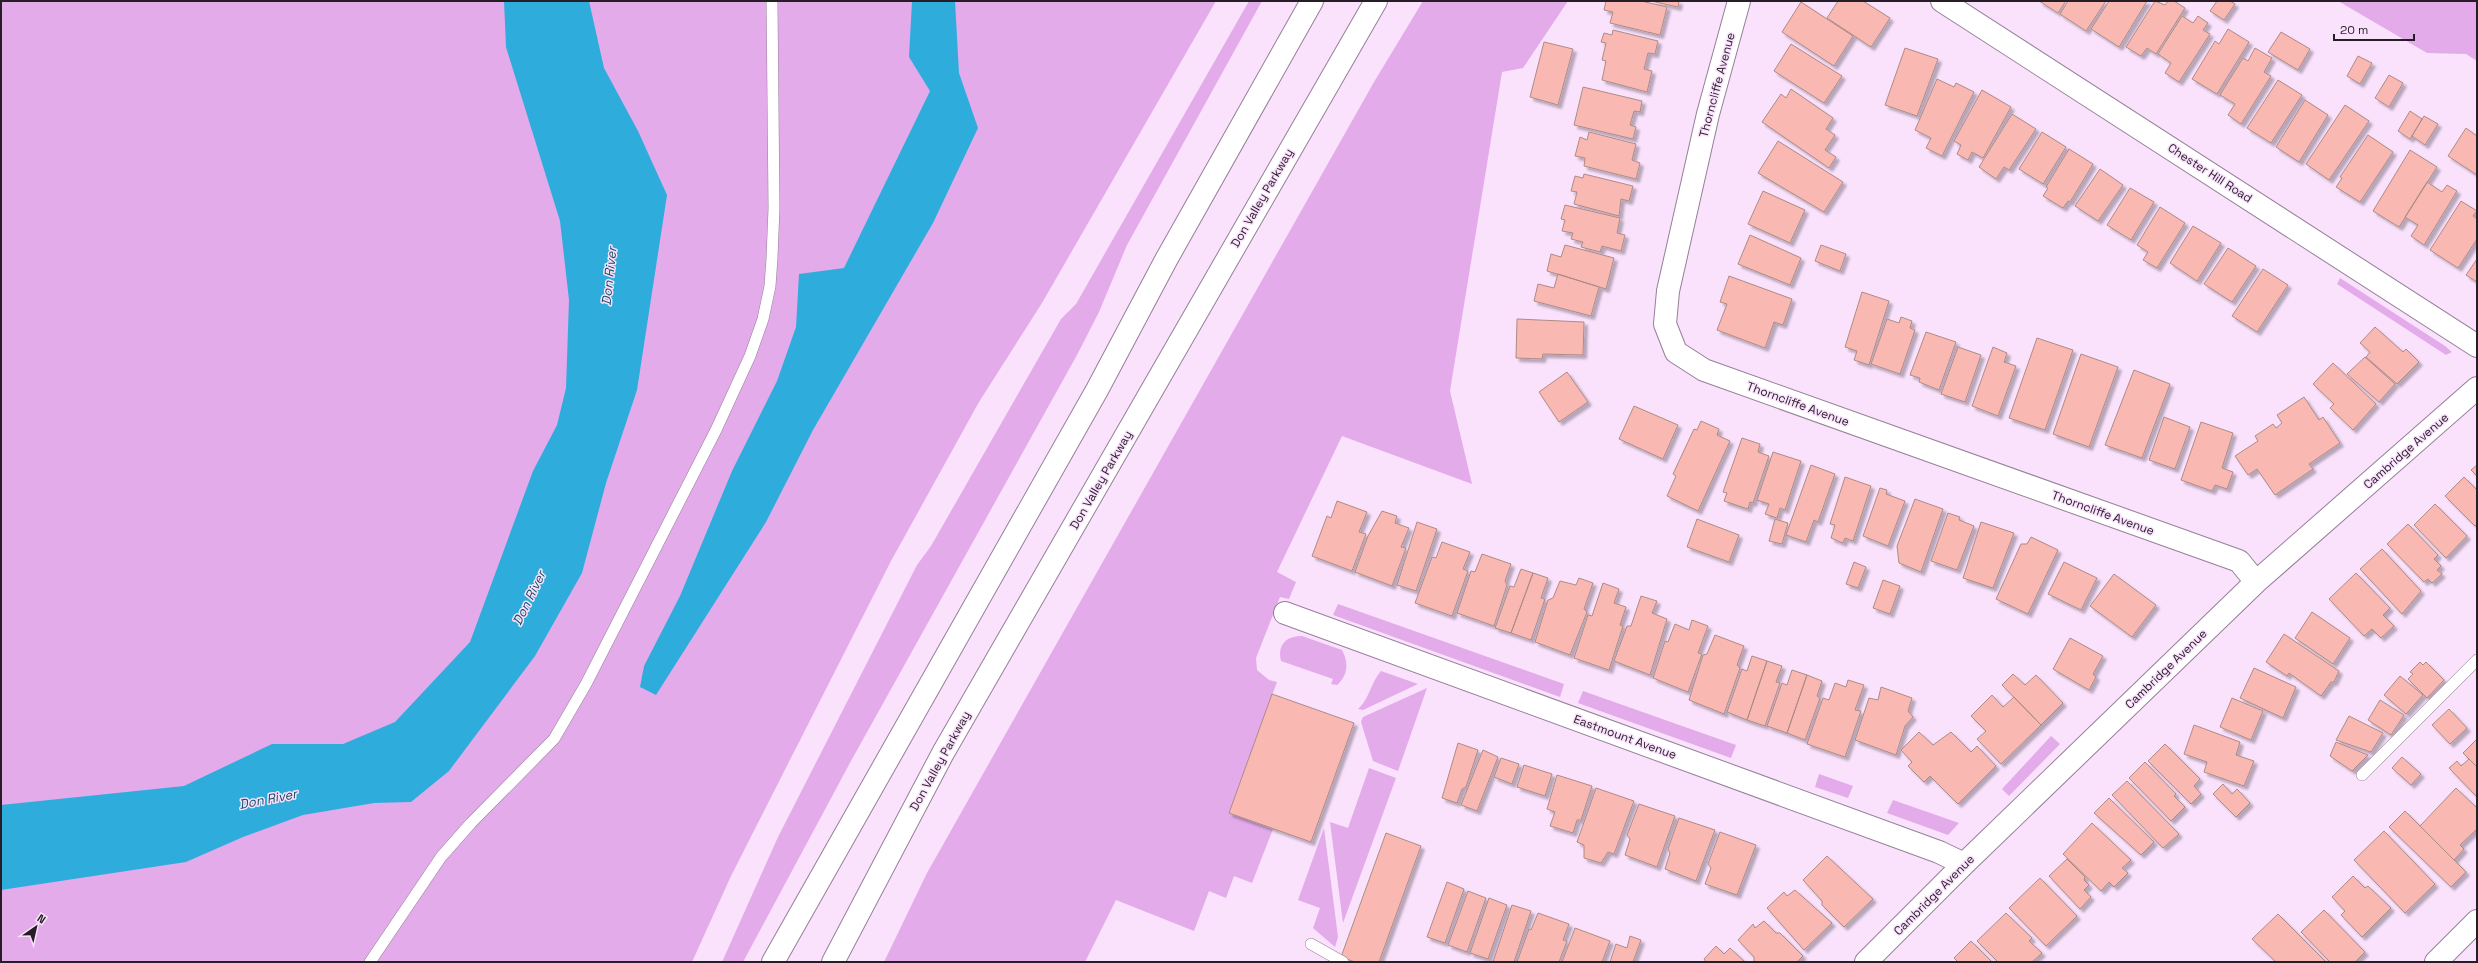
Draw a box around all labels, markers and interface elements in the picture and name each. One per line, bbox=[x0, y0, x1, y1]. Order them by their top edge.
scale bar bbox=[2334, 16, 2414, 42]
text: 20 m bbox=[2340, 22, 2368, 38]
street label: Thorncliffe Avenue bbox=[1695, 31, 1739, 139]
street label: Chester Hill Road bbox=[2165, 140, 2255, 206]
street label: Don Valley Parkway bbox=[1227, 146, 1297, 250]
water label: Don River bbox=[597, 244, 621, 306]
street label: Thorncliffe Avenue bbox=[1744, 378, 1852, 430]
street label: Cambridge Avenue bbox=[2360, 410, 2452, 492]
street label: Don Valley Parkway bbox=[1066, 428, 1136, 532]
street label: Thorncliffe Avenue bbox=[2049, 487, 2157, 539]
water label: Don River bbox=[508, 566, 550, 628]
street label: Cambridge Avenue bbox=[2122, 626, 2210, 712]
street label: Don Valley Parkway bbox=[906, 708, 974, 814]
street label: Eastmount Avenue bbox=[1571, 711, 1679, 763]
water label: Don River bbox=[238, 785, 300, 813]
street label: Cambridge Avenue bbox=[1890, 851, 1978, 939]
north arrow bbox=[16, 907, 56, 947]
text: N bbox=[35, 911, 49, 927]

